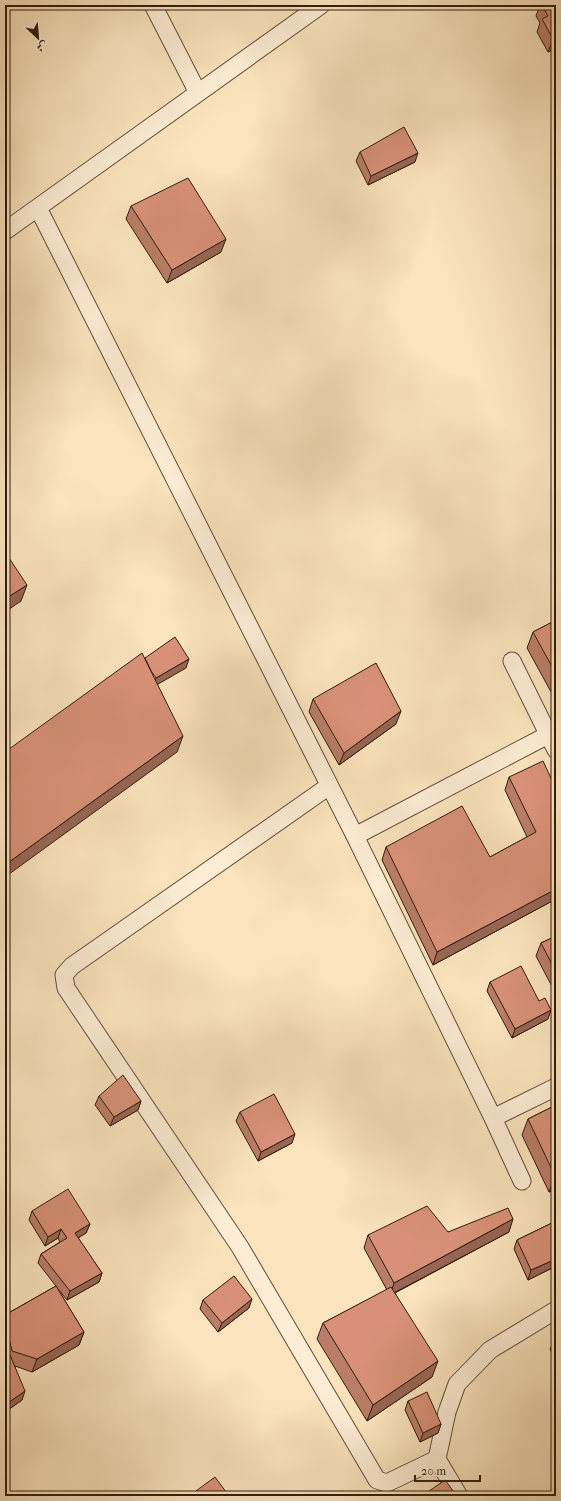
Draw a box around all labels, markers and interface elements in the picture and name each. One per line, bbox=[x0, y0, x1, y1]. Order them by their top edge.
north arrow bbox=[18, 18, 58, 58]
text: ش bbox=[34, 38, 50, 55]
scale bar bbox=[415, 1457, 480, 1483]
text: 20 m bbox=[421, 1464, 446, 1478]

